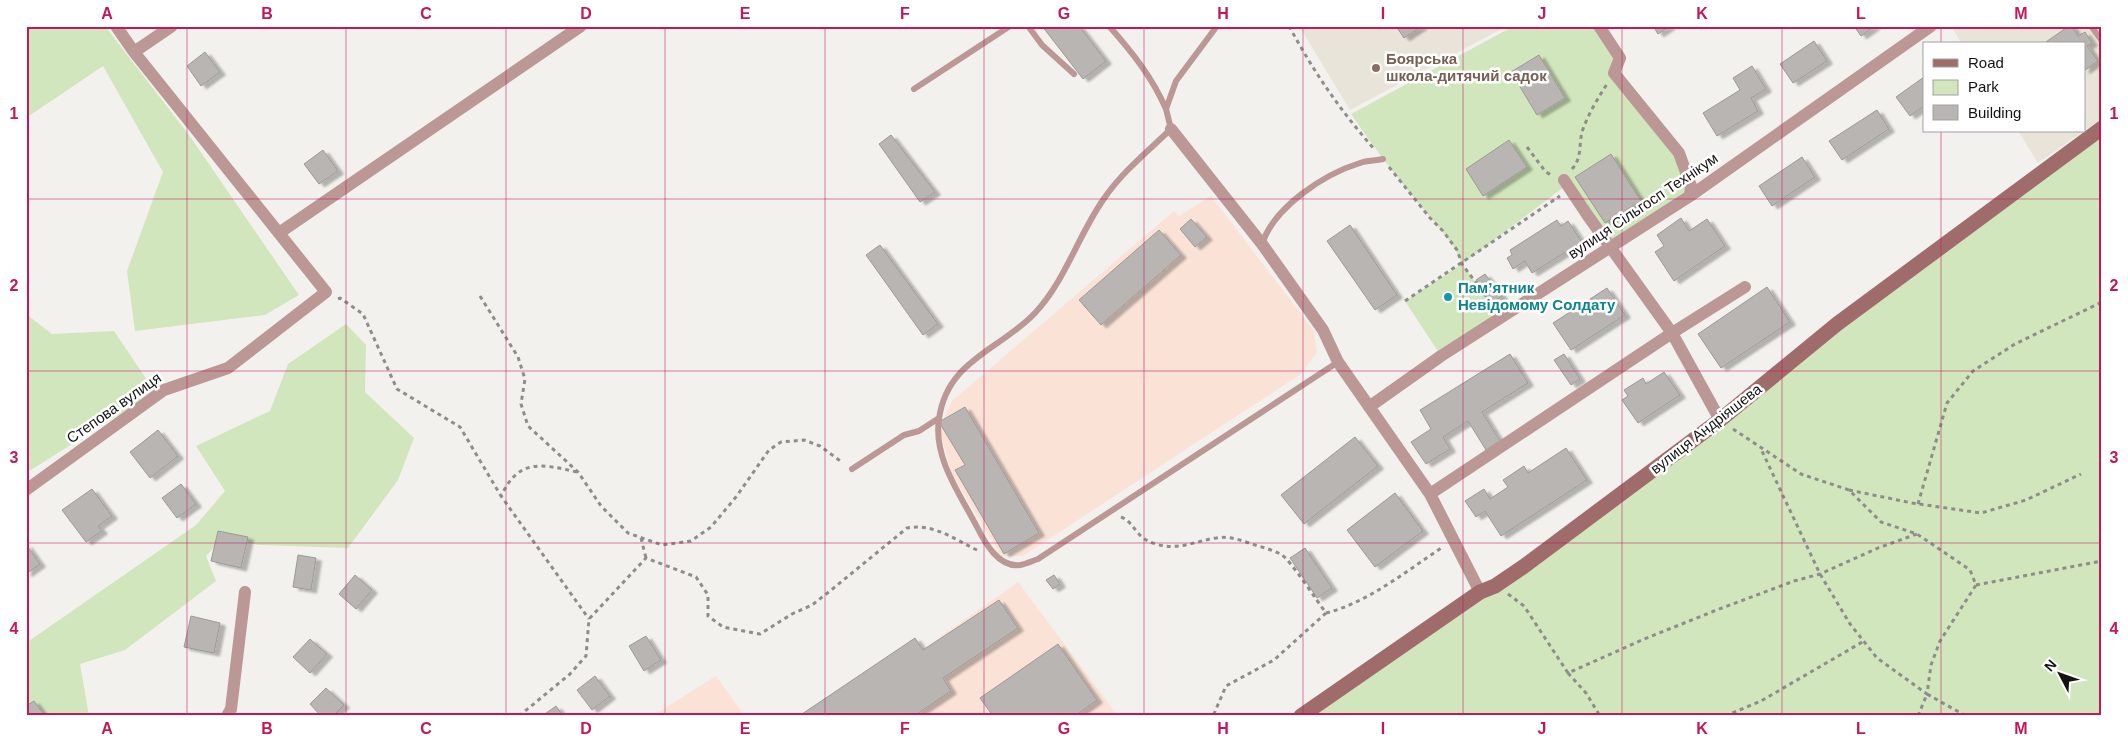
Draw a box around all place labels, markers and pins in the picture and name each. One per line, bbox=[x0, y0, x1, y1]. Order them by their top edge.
place label: Боярська школа-дитячий садок bbox=[1386, 50, 1547, 84]
marker: Боярська школа-дитячий садок bbox=[1370, 62, 1382, 74]
place label: Пам’ятник Невідомому Солдату bbox=[1458, 279, 1616, 313]
marker: Пам’ятник Невідомому Солдату bbox=[1442, 291, 1454, 303]

